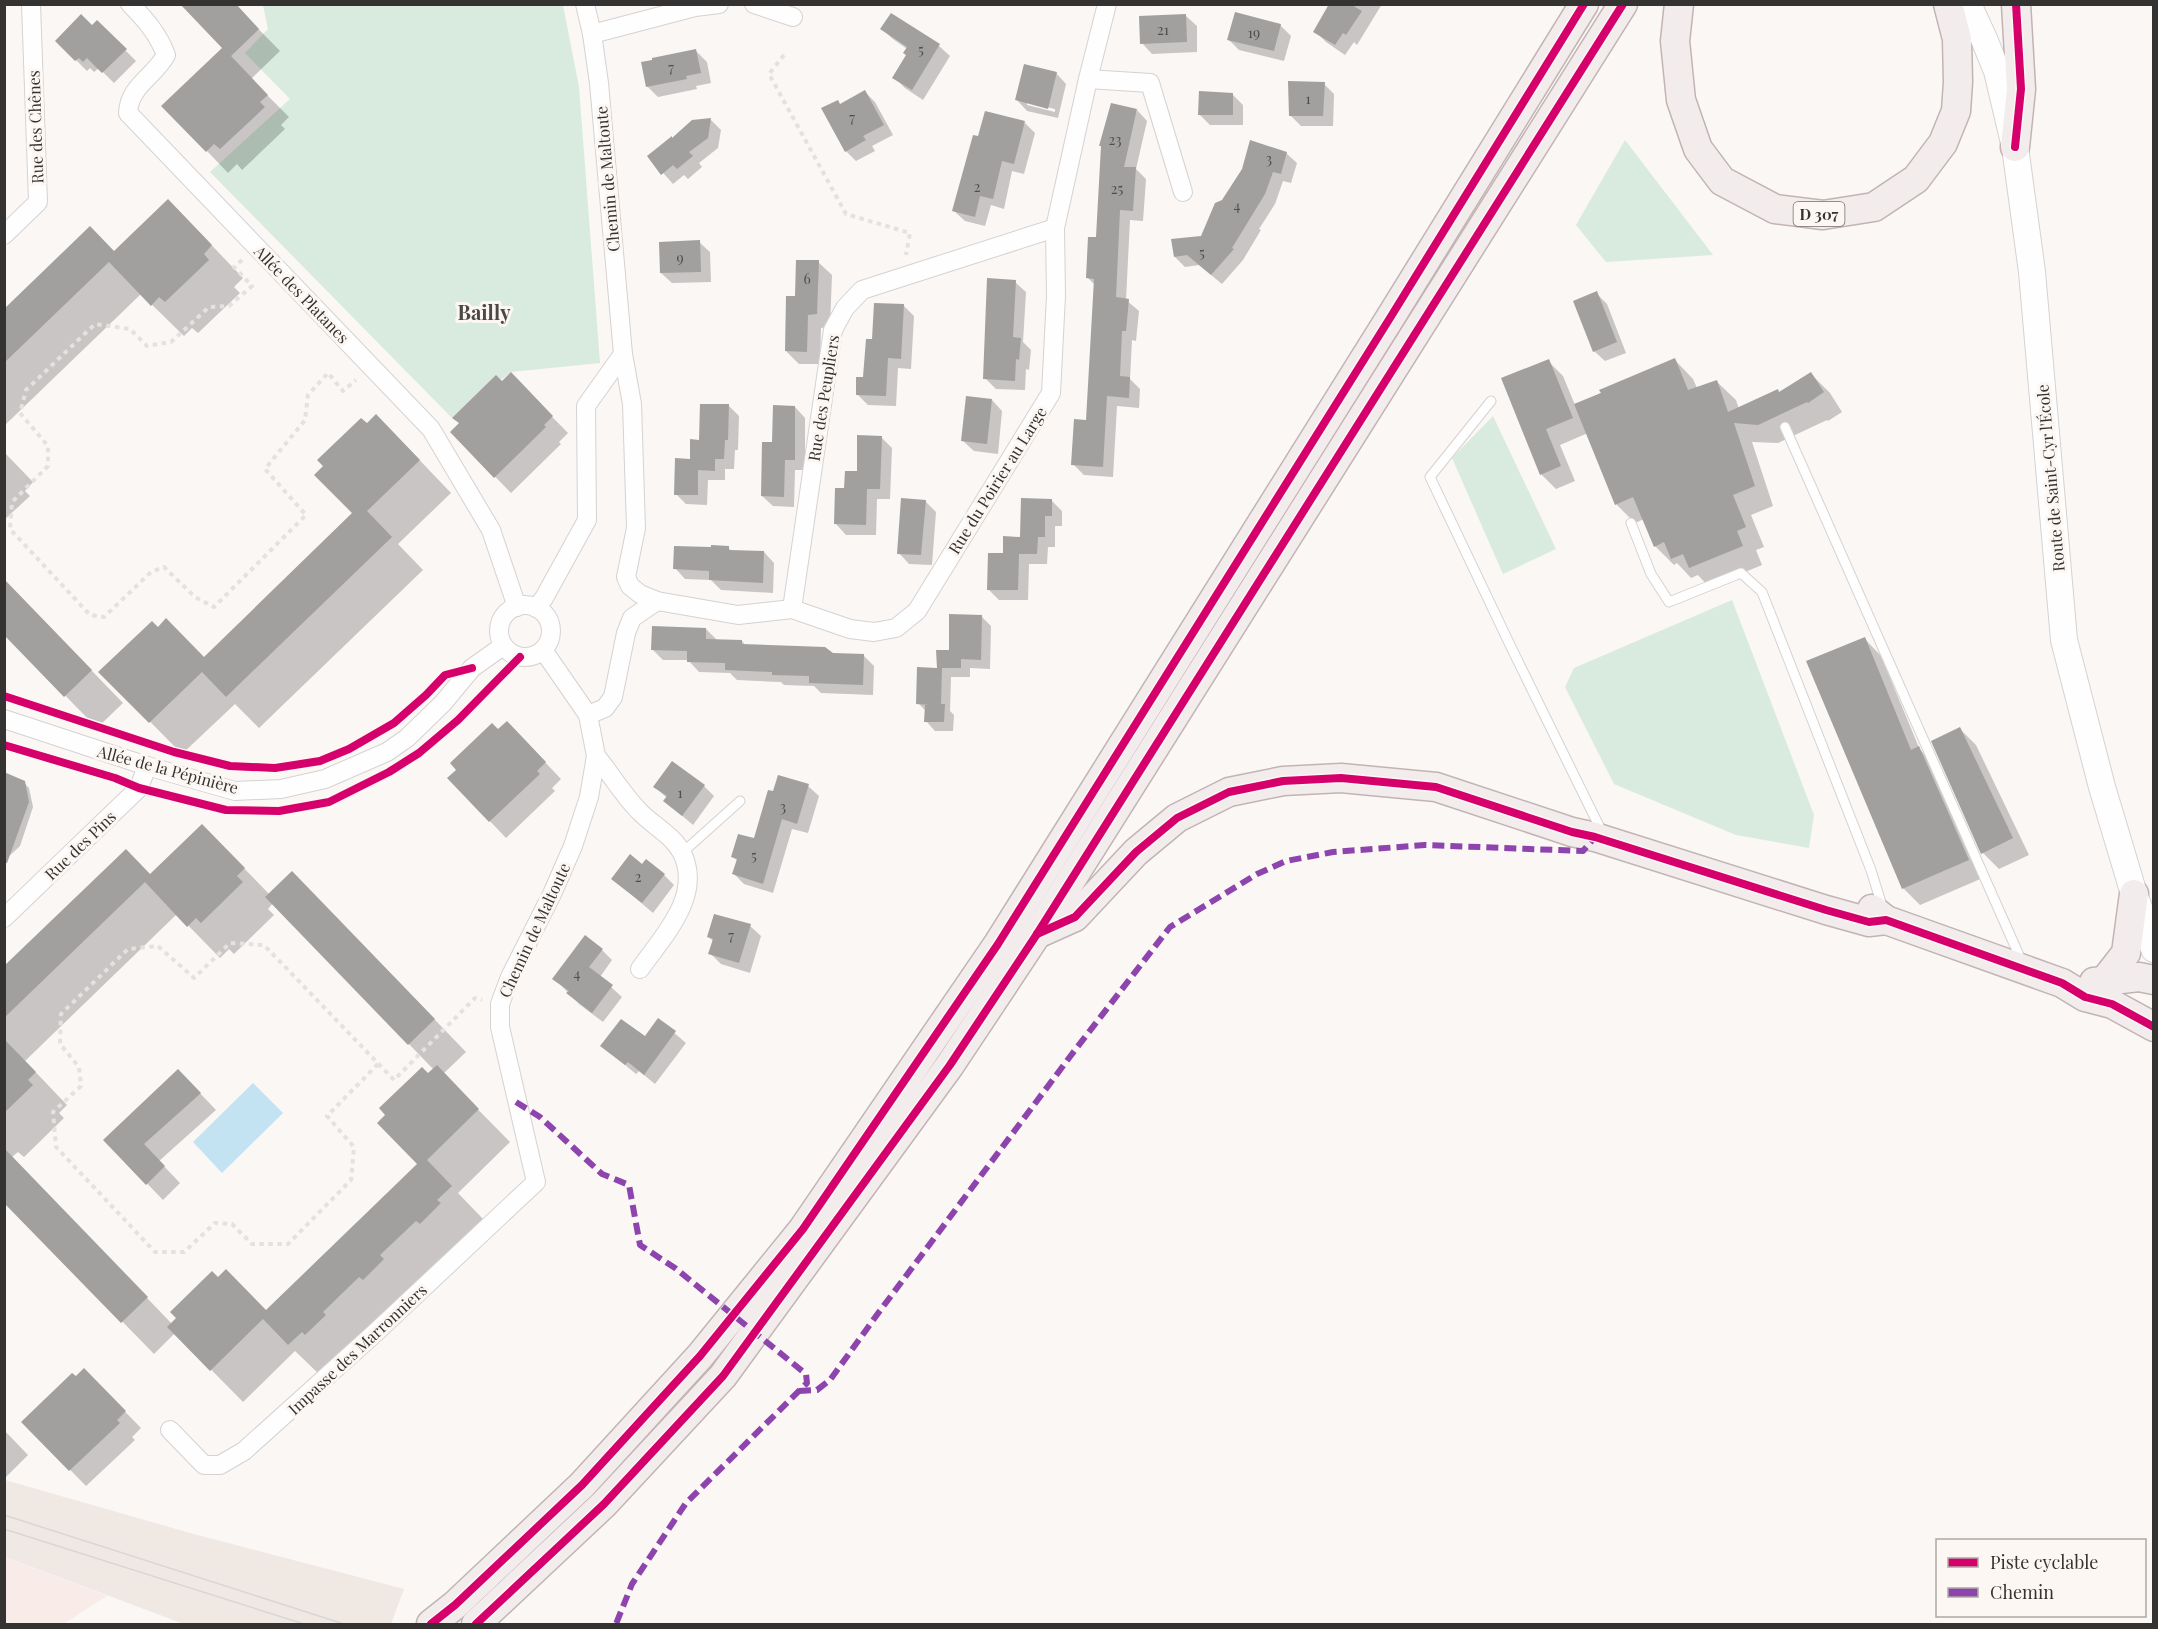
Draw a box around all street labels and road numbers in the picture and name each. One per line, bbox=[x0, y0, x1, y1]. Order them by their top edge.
street label: Rue des Chênes bbox=[23, 70, 47, 184]
street label: Chemin de Maltoute bbox=[590, 105, 624, 253]
road number: D 307 bbox=[1794, 202, 1844, 226]
street label: Allée des Platanes bbox=[249, 240, 354, 347]
street label: Rue des Peupliers bbox=[803, 333, 843, 463]
street label: Route de Saint-Cyr l'École bbox=[2031, 384, 2069, 572]
street label: Rue du Poirier au Large bbox=[943, 402, 1051, 558]
street label: Allée de la Pépinière bbox=[94, 740, 241, 798]
street label: Rue des Pins bbox=[40, 806, 120, 884]
street label: Chemin de Maltoute bbox=[494, 859, 574, 1001]
street label: Impasse des Marronniers bbox=[283, 1279, 431, 1419]

